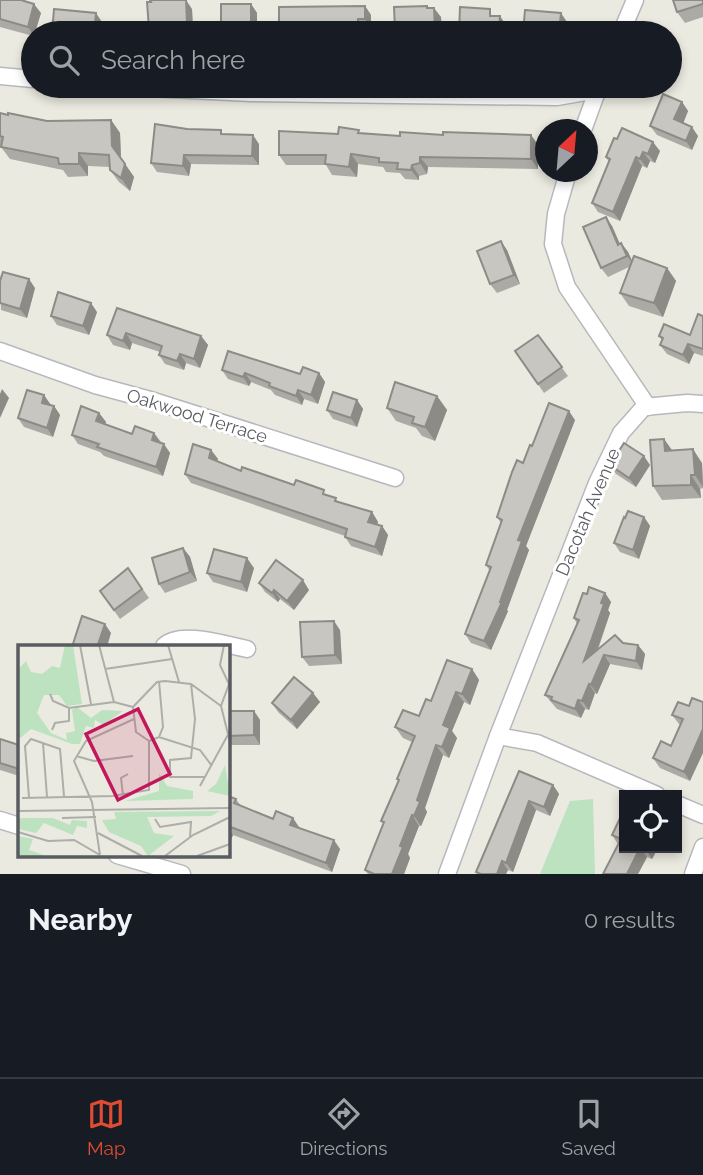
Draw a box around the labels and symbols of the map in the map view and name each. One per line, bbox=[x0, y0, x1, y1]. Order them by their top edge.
north arrow bbox=[535, 119, 598, 182]
street label: Oakwood Terrace bbox=[124, 384, 270, 447]
street label: Dacotah Avenue bbox=[551, 444, 624, 579]
inset map bbox=[18, 645, 229, 856]

